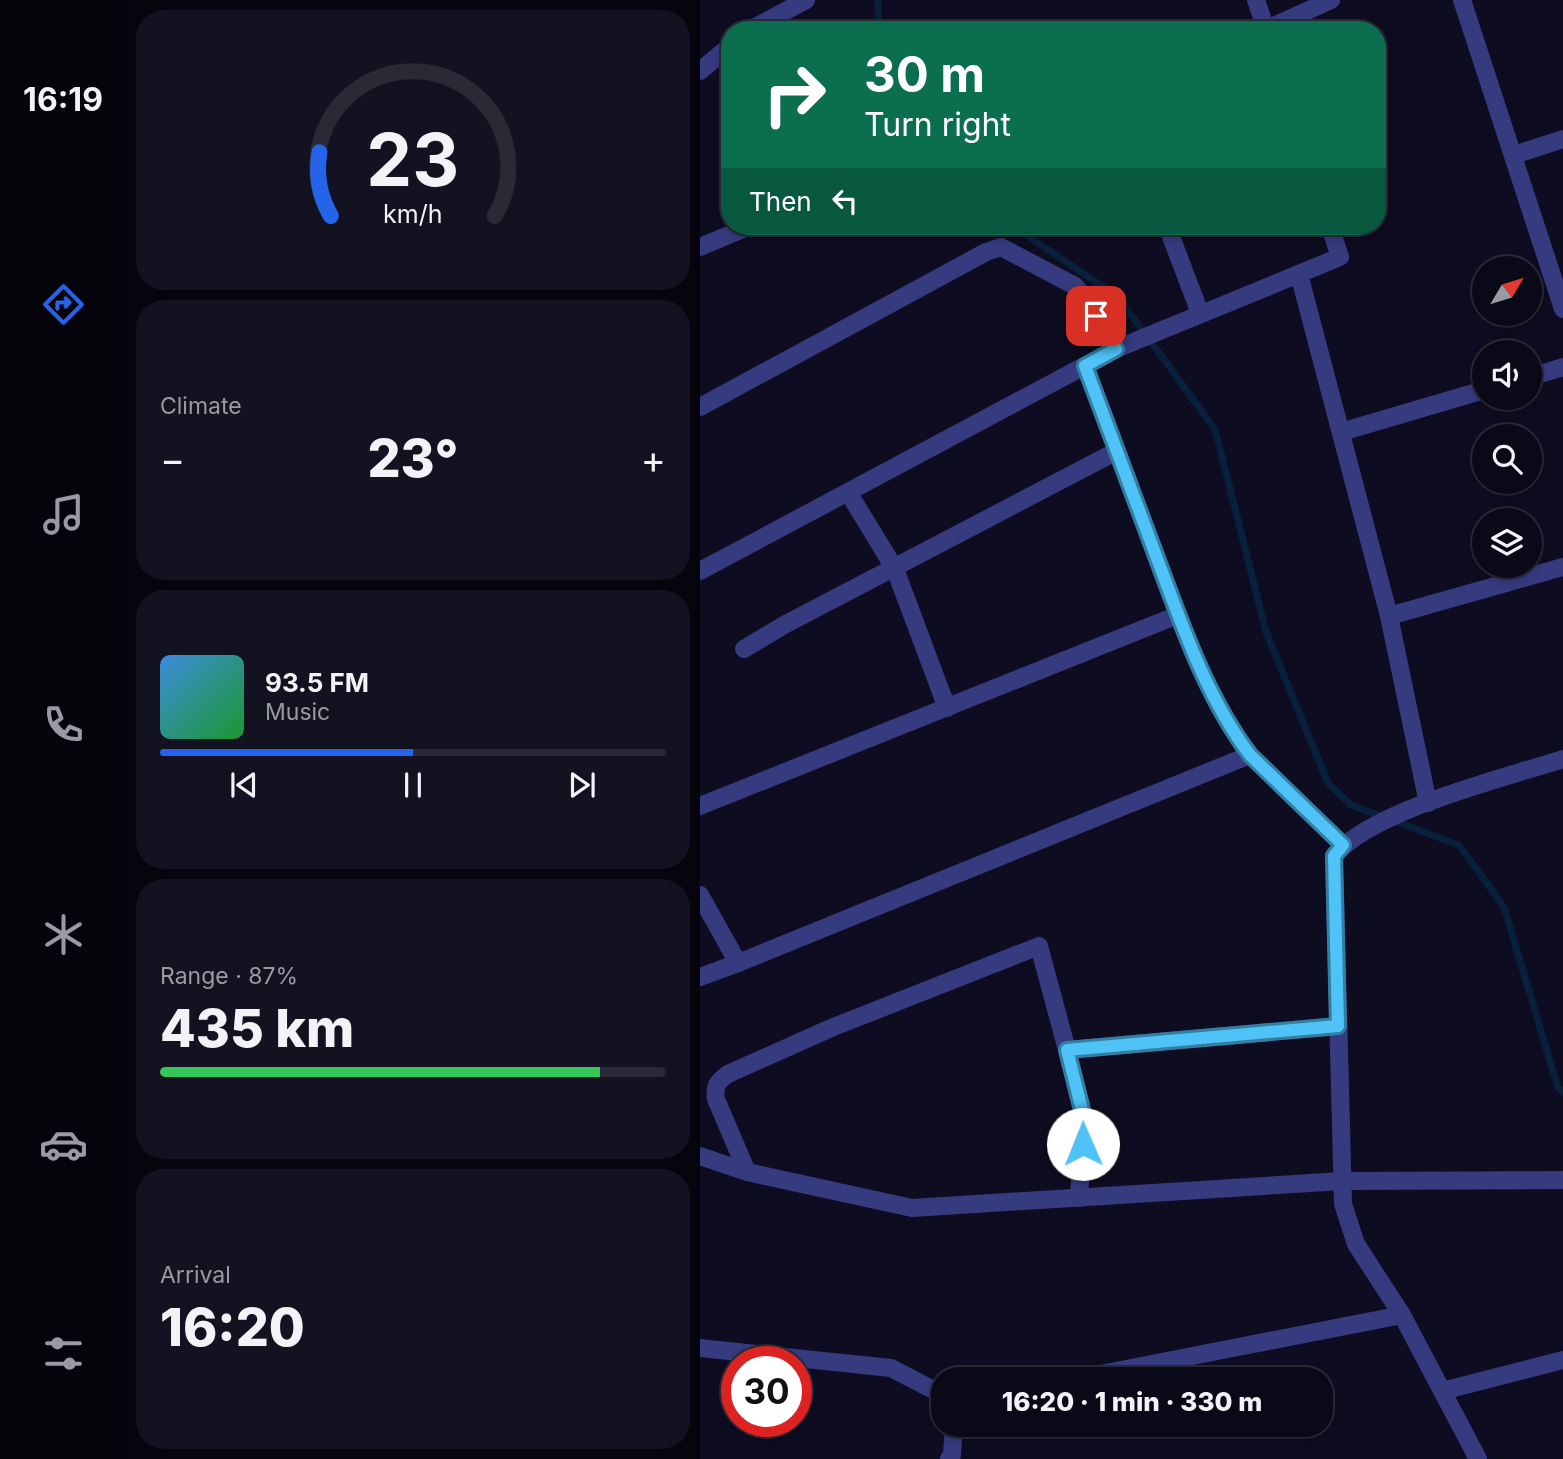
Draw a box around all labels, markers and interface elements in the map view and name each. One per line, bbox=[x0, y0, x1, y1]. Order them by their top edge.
text: 30 m bbox=[864, 45, 985, 104]
icon: right bbox=[749, 49, 840, 140]
text: 16:19 bbox=[23, 80, 103, 119]
text: Turn right bbox=[864, 105, 1011, 144]
text: 23 bbox=[367, 115, 459, 204]
icon: left bbox=[826, 182, 864, 220]
text: Then bbox=[749, 186, 812, 217]
text: km/h bbox=[383, 199, 443, 229]
north arrow bbox=[1472, 256, 1542, 326]
map controls bbox=[1472, 256, 1542, 578]
icon: directions bbox=[39, 280, 88, 329]
pin bbox=[1066, 286, 1126, 346]
icon: arrive bbox=[1077, 297, 1115, 335]
button: sound bbox=[1472, 340, 1542, 410]
text: Climate bbox=[160, 392, 242, 420]
button: search bbox=[1472, 424, 1542, 494]
text: 23° bbox=[367, 427, 459, 490]
text: − bbox=[160, 436, 185, 482]
text: + bbox=[641, 436, 666, 482]
icon: music bbox=[39, 490, 88, 539]
button: layers bbox=[1472, 508, 1542, 578]
text: 93.5 FM bbox=[265, 667, 369, 698]
text: Music bbox=[265, 698, 330, 726]
icon: phone bbox=[39, 700, 88, 749]
icon: previous bbox=[225, 766, 263, 804]
icon: pause bbox=[394, 766, 432, 804]
icon: next bbox=[563, 766, 601, 804]
icon: climate bbox=[39, 910, 88, 959]
text: Range · 87% bbox=[160, 962, 298, 990]
text: 435 km bbox=[160, 997, 354, 1060]
position arrow bbox=[1046, 1107, 1120, 1181]
icon: car bbox=[39, 1120, 88, 1169]
text: Arrival bbox=[160, 1261, 231, 1289]
text: 16:20 bbox=[160, 1296, 305, 1359]
icon: filters bbox=[39, 1329, 88, 1378]
speed limit sign: 30 bbox=[721, 1346, 812, 1437]
text: 16:20 · 1 min · 330 m bbox=[1002, 1386, 1262, 1417]

